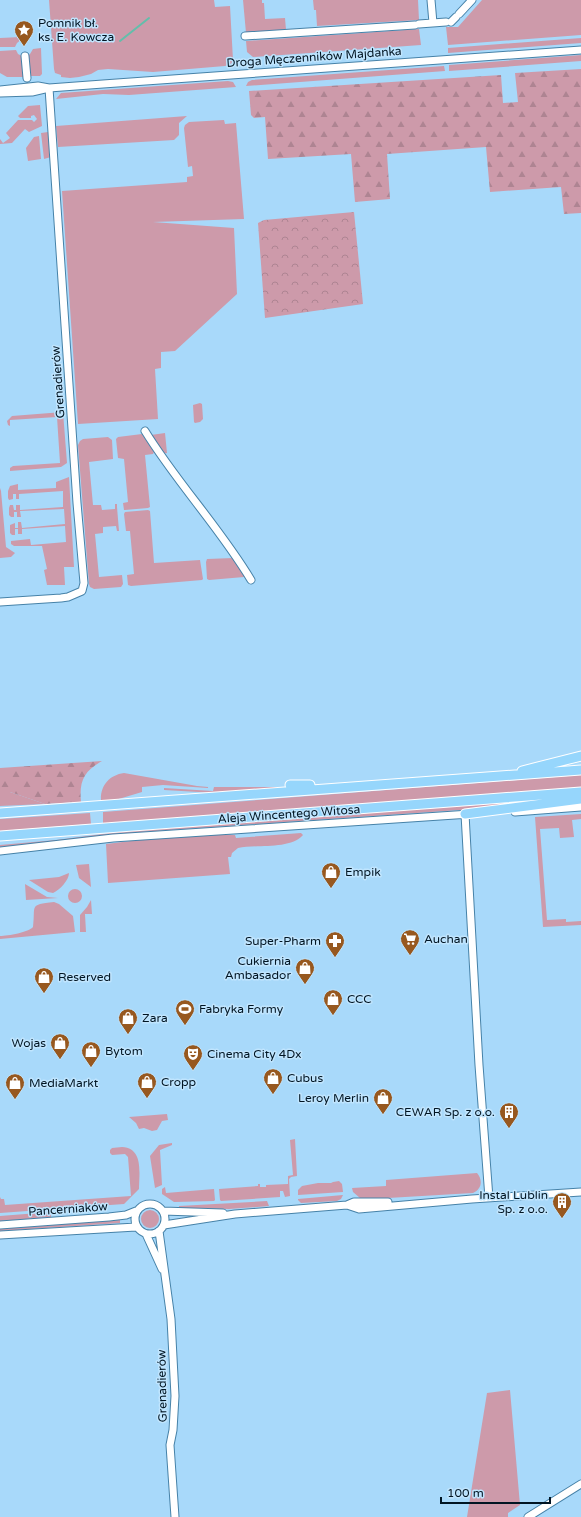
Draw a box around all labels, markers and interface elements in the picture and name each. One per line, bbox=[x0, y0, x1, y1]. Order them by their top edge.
place label: Pomnik bł. ks. E. Kowcza bbox=[38, 16, 114, 44]
place icon: Pomnik bł. ks. E. Kowcza bbox=[13, 19, 35, 47]
street label: Droga Męczenników Majdanka bbox=[226, 44, 402, 70]
street label: Grenadierów bbox=[48, 345, 68, 419]
street label: Aleja Wincentego Witosa bbox=[217, 802, 361, 826]
shop icon: Empik bbox=[320, 861, 342, 889]
place label: Empik bbox=[345, 865, 381, 879]
supermarket icon: Auchan bbox=[399, 928, 421, 956]
pharmacy icon: Super-Pharm bbox=[324, 930, 346, 958]
place label: Auchan bbox=[424, 932, 468, 946]
place label: Super-Pharm bbox=[245, 934, 321, 948]
place label: Cukiernia Ambasador bbox=[225, 954, 291, 982]
shop icon: Cukiernia Ambasador bbox=[294, 957, 316, 985]
shop icon: Reserved bbox=[33, 966, 55, 994]
place label: Reserved bbox=[58, 970, 111, 984]
shop icon: CCC bbox=[322, 988, 344, 1016]
place label: CCC bbox=[347, 992, 372, 1006]
sports icon: Fabryka Formy bbox=[174, 998, 196, 1026]
place label: Fabryka Formy bbox=[199, 1002, 284, 1016]
shop icon: Zara bbox=[117, 1007, 139, 1035]
place label: Zara bbox=[142, 1011, 168, 1025]
shop icon: Wojas bbox=[49, 1032, 71, 1060]
place label: Wojas bbox=[12, 1036, 46, 1050]
shop icon: Bytom bbox=[80, 1040, 102, 1068]
theatre icon: Cinema City 4Dx bbox=[182, 1043, 204, 1071]
place label: Bytom bbox=[105, 1044, 143, 1058]
place label: Cinema City 4Dx bbox=[207, 1047, 302, 1061]
shop icon: Cubus bbox=[262, 1067, 284, 1095]
shop icon: Cropp bbox=[136, 1071, 158, 1099]
place label: Cubus bbox=[287, 1071, 323, 1085]
shop icon: MediaMarkt bbox=[4, 1072, 26, 1100]
place label: Cropp bbox=[161, 1075, 196, 1089]
place label: MediaMarkt bbox=[29, 1076, 99, 1090]
shop icon: Leroy Merlin bbox=[372, 1087, 394, 1115]
place label: Leroy Merlin bbox=[298, 1091, 369, 1105]
building icon: CEWAR Sp. z o.o. bbox=[498, 1101, 520, 1129]
place label: CEWAR Sp. z o.o. bbox=[396, 1105, 495, 1119]
place label: Instal Lublin Sp. z o.o. bbox=[479, 1188, 548, 1216]
building icon: Instal Lublin Sp. z o.o. bbox=[551, 1191, 573, 1219]
street label: Pancerniaków bbox=[28, 1199, 109, 1219]
street label: Grenadierów bbox=[154, 1349, 170, 1423]
scale bar bbox=[441, 1479, 550, 1505]
text: 100 m bbox=[447, 1486, 484, 1500]

